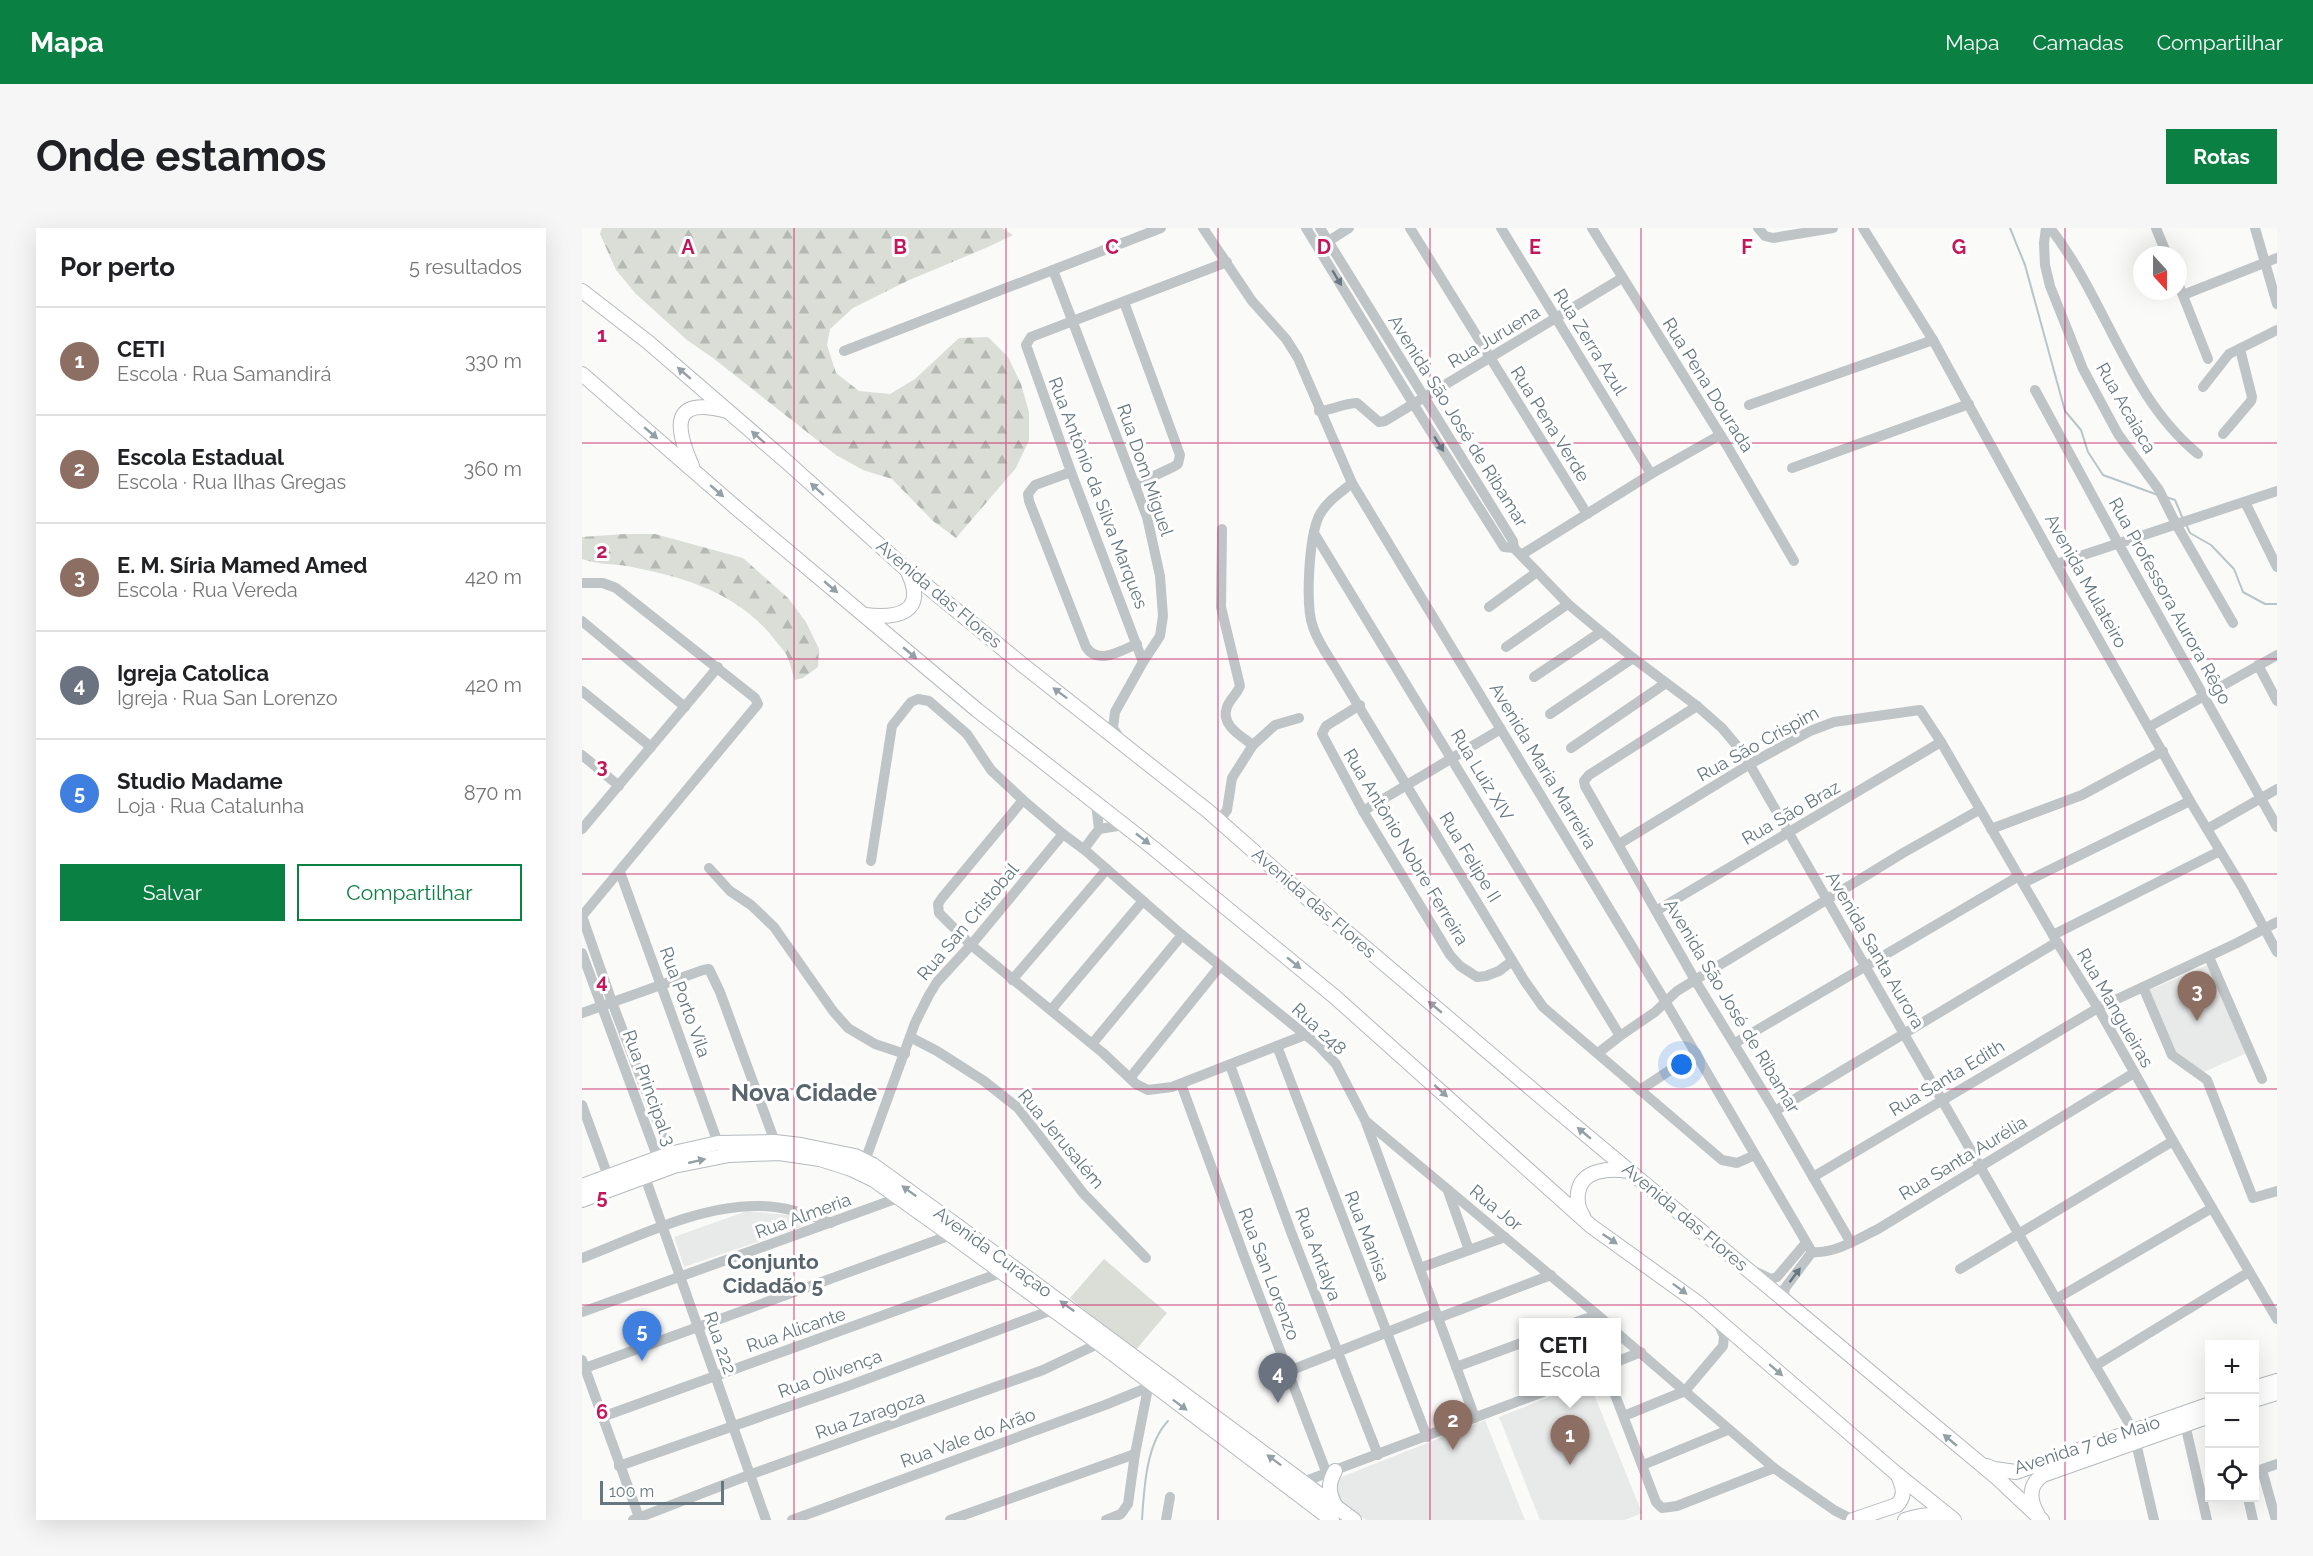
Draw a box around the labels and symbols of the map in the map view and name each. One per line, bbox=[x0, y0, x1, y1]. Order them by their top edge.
text: A bbox=[681, 235, 695, 259]
text: B bbox=[893, 235, 907, 259]
text: C bbox=[1105, 235, 1119, 259]
text: D bbox=[1317, 235, 1331, 259]
text: E bbox=[1529, 235, 1541, 259]
text: F bbox=[1741, 235, 1753, 259]
text: G bbox=[1952, 235, 1966, 259]
north arrow bbox=[2133, 246, 2187, 300]
one-way arrow bbox=[1331, 270, 1342, 286]
street label: Rua Zerra Azul bbox=[1549, 285, 1632, 399]
street label: Rua Juruena bbox=[1444, 301, 1543, 372]
street label: Avenida São José de Ribamar bbox=[1384, 311, 1533, 531]
street label: Rua Pena Dourada bbox=[1659, 314, 1758, 456]
text: 1 bbox=[597, 323, 607, 347]
street label: Rua Acaiaca bbox=[2092, 359, 2161, 457]
street label: Rua Pena Verde bbox=[1507, 362, 1595, 486]
one-way arrow bbox=[676, 367, 692, 380]
street label: Rua Antônio da Silva Marques bbox=[1045, 374, 1153, 612]
street label: Rua Dom Miguel bbox=[1113, 401, 1178, 539]
one-way arrow bbox=[644, 426, 659, 440]
one-way arrow bbox=[751, 431, 766, 444]
one-way arrow bbox=[1433, 436, 1444, 452]
one-way arrow bbox=[810, 482, 825, 496]
one-way arrow bbox=[709, 484, 724, 497]
street label: Rua Professora Aurora Rêgo bbox=[2105, 494, 2236, 708]
street label: Avenida Mulateiro bbox=[2041, 510, 2132, 652]
street label: Avenida das Flores bbox=[872, 535, 1007, 652]
text: 2 bbox=[596, 539, 608, 563]
one-way arrow bbox=[823, 580, 839, 593]
one-way arrow bbox=[902, 646, 917, 659]
street label: Avenida Maria Marreira bbox=[1485, 679, 1601, 853]
one-way arrow bbox=[1052, 688, 1067, 700]
street label: Rua São Crispim bbox=[1693, 702, 1822, 786]
street label: Rua Luiz XIV bbox=[1447, 725, 1518, 824]
street label: Rua Antônio Nobre Ferreira bbox=[1339, 745, 1473, 949]
text: 3 bbox=[596, 754, 608, 778]
street label: Rua São Braz bbox=[1738, 776, 1844, 849]
street label: Rua Felipe II bbox=[1435, 808, 1506, 906]
one-way arrow bbox=[1135, 833, 1151, 846]
street label: Avenida das Flores bbox=[1248, 843, 1381, 962]
street label: Rua San Cristobal bbox=[913, 859, 1023, 984]
street label: Avenida Santa Aurora bbox=[1822, 867, 1929, 1032]
street label: Avenida São José de Ribamar bbox=[1660, 895, 1805, 1117]
street label: Rua Porto Vila bbox=[656, 944, 715, 1060]
street label: Rua Mangueiras bbox=[2073, 945, 2158, 1071]
one-way arrow bbox=[1286, 956, 1301, 969]
text: 4 bbox=[596, 969, 608, 993]
pin: 3 bbox=[2178, 972, 2216, 1021]
street label: Rua 248 bbox=[1288, 998, 1351, 1059]
one-way arrow bbox=[1428, 1001, 1443, 1014]
street label: Rua Principal 3 bbox=[619, 1027, 680, 1149]
street label: Rua Santa Edith bbox=[1885, 1035, 2008, 1120]
your location bbox=[1667, 1050, 1696, 1079]
district label: Nova Cidade bbox=[731, 1078, 877, 1107]
one-way arrow bbox=[1434, 1083, 1448, 1097]
street label: Rua Jerusalém bbox=[1014, 1085, 1109, 1192]
street label: Rua Santa Aurélia bbox=[1895, 1111, 2031, 1204]
one-way arrow bbox=[1577, 1127, 1592, 1140]
one-way arrow bbox=[687, 1155, 706, 1165]
street label: Avenida das Flores bbox=[1618, 1158, 1753, 1275]
street label: Rua Jor bbox=[1466, 1180, 1527, 1236]
text: 5 bbox=[596, 1185, 608, 1209]
one-way arrow bbox=[902, 1185, 918, 1197]
street label: Rua Almeria bbox=[752, 1188, 854, 1243]
street label: Rua Manisa bbox=[1341, 1188, 1394, 1284]
street label: Avenida Curaçao bbox=[930, 1202, 1057, 1302]
street label: Rua Antalya bbox=[1291, 1204, 1346, 1304]
street label: Rua San Lorenzo bbox=[1235, 1205, 1304, 1343]
one-way arrow bbox=[1602, 1233, 1618, 1244]
district label: Conjunto Cidadão 5 bbox=[723, 1249, 823, 1298]
one-way arrow bbox=[1789, 1267, 1801, 1283]
one-way arrow bbox=[1672, 1283, 1688, 1296]
one-way arrow bbox=[1059, 1300, 1075, 1312]
street label: Rua Alicante bbox=[743, 1303, 849, 1356]
street label: Rua 222 bbox=[700, 1309, 741, 1377]
pin: 5 bbox=[622, 1312, 662, 1361]
street label: Rua Olivença bbox=[775, 1345, 885, 1402]
pin: 4 bbox=[1258, 1354, 1298, 1403]
one-way arrow bbox=[1768, 1363, 1783, 1376]
street label: Rua Zaragoza bbox=[812, 1386, 927, 1443]
one-way arrow bbox=[1172, 1398, 1187, 1410]
text: 6 bbox=[596, 1400, 608, 1424]
pin: 2 bbox=[1434, 1400, 1472, 1450]
street label: Rua Vale do Arão bbox=[897, 1403, 1038, 1472]
street label: Avenida 7 de Maio bbox=[2011, 1411, 2163, 1478]
pin: 1 bbox=[1550, 1416, 1590, 1465]
one-way arrow bbox=[1942, 1433, 1958, 1446]
one-way arrow bbox=[1266, 1455, 1281, 1467]
scale bar bbox=[600, 1478, 724, 1506]

